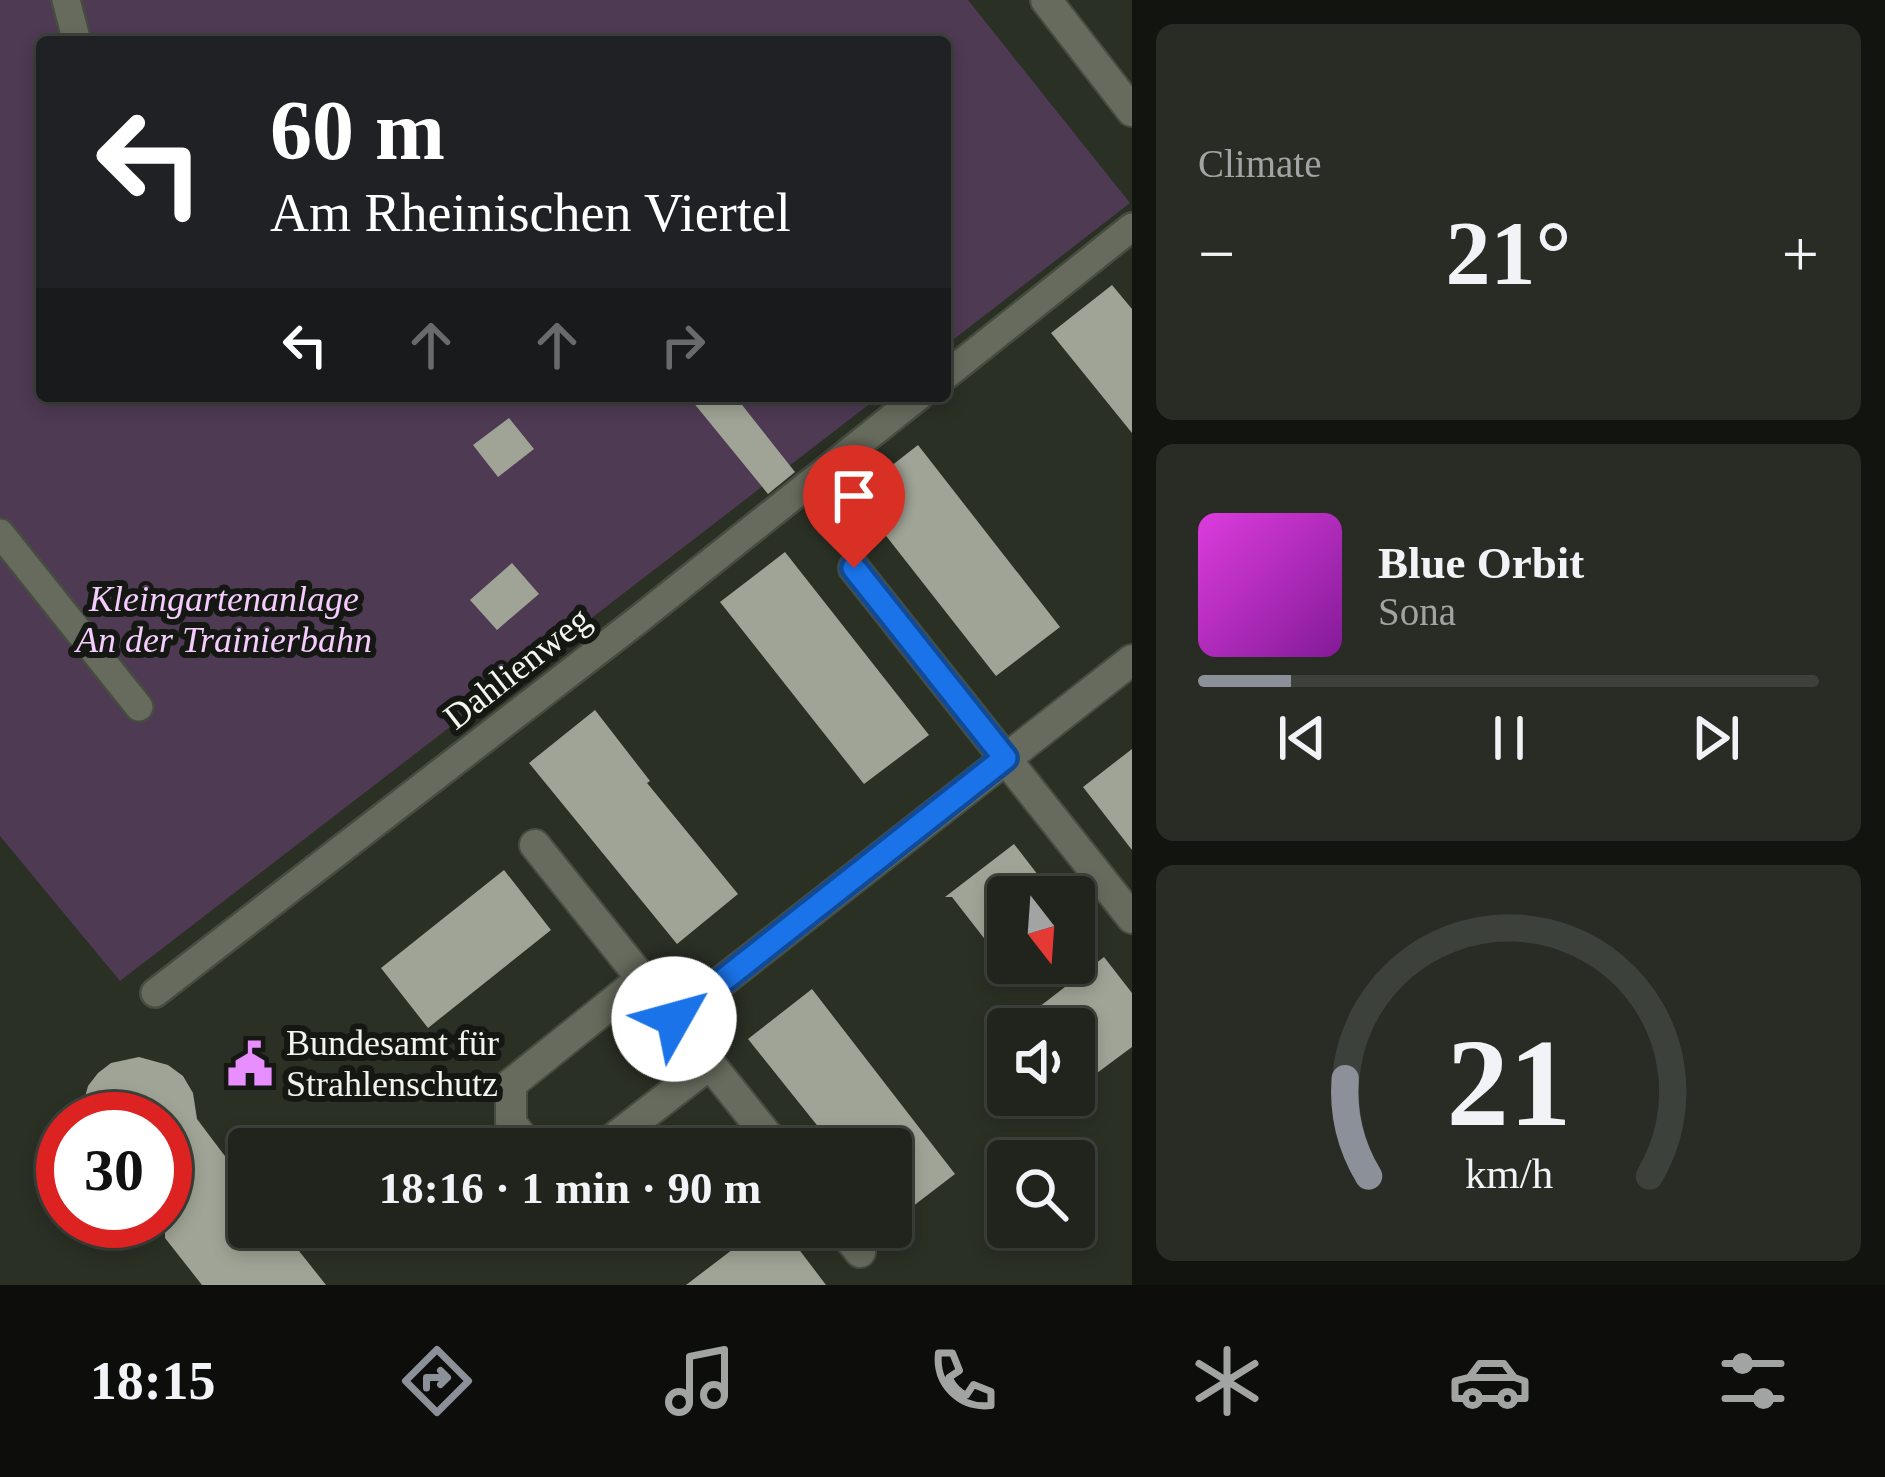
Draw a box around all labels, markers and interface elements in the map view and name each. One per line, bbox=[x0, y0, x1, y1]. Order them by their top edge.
icon: left bbox=[72, 84, 228, 240]
text: 60 m bbox=[270, 84, 445, 177]
text: Climate bbox=[1198, 142, 1321, 185]
text: Am Rheinischen Viertel bbox=[270, 183, 791, 243]
text: 21° bbox=[1446, 204, 1572, 303]
text: − bbox=[1198, 217, 1235, 290]
text: + bbox=[1782, 217, 1819, 290]
icon: left bbox=[272, 312, 338, 378]
icon: ahead bbox=[398, 312, 464, 378]
icon: ahead bbox=[524, 312, 590, 378]
icon: right bbox=[650, 312, 716, 378]
pin bbox=[803, 445, 905, 568]
icon: arrive bbox=[821, 463, 887, 529]
text: Blue Orbit bbox=[1378, 538, 1584, 588]
park label: Kleingartenanlage An der Trainierbahn bbox=[74, 579, 372, 660]
text: Sona bbox=[1378, 590, 1456, 633]
street label: Dahlienweg bbox=[436, 599, 598, 737]
icon: previous bbox=[1269, 705, 1335, 771]
icon: pause bbox=[1476, 705, 1542, 771]
icon: next bbox=[1683, 705, 1749, 771]
north arrow bbox=[987, 876, 1095, 984]
map controls bbox=[987, 876, 1095, 1248]
position arrow bbox=[611, 956, 737, 1082]
button: sound bbox=[987, 1008, 1095, 1116]
text: 21 bbox=[1446, 1014, 1571, 1152]
place label: Bundesamt für Strahlenschutz bbox=[286, 1023, 499, 1104]
public building icon: Bundesamt für Strahlenschutz bbox=[225, 1039, 275, 1089]
speed limit sign: 30 bbox=[36, 1092, 192, 1248]
button: search bbox=[987, 1140, 1095, 1248]
text: km/h bbox=[1464, 1150, 1553, 1197]
text: 18:16 · 1 min · 90 m bbox=[379, 1163, 761, 1213]
icon: directions bbox=[395, 1339, 479, 1423]
icon: music bbox=[658, 1339, 742, 1423]
icon: phone bbox=[921, 1339, 1005, 1423]
icon: climate bbox=[1185, 1339, 1269, 1423]
icon: car bbox=[1448, 1339, 1532, 1423]
icon: filters bbox=[1711, 1339, 1795, 1423]
text: 18:15 bbox=[90, 1351, 216, 1411]

